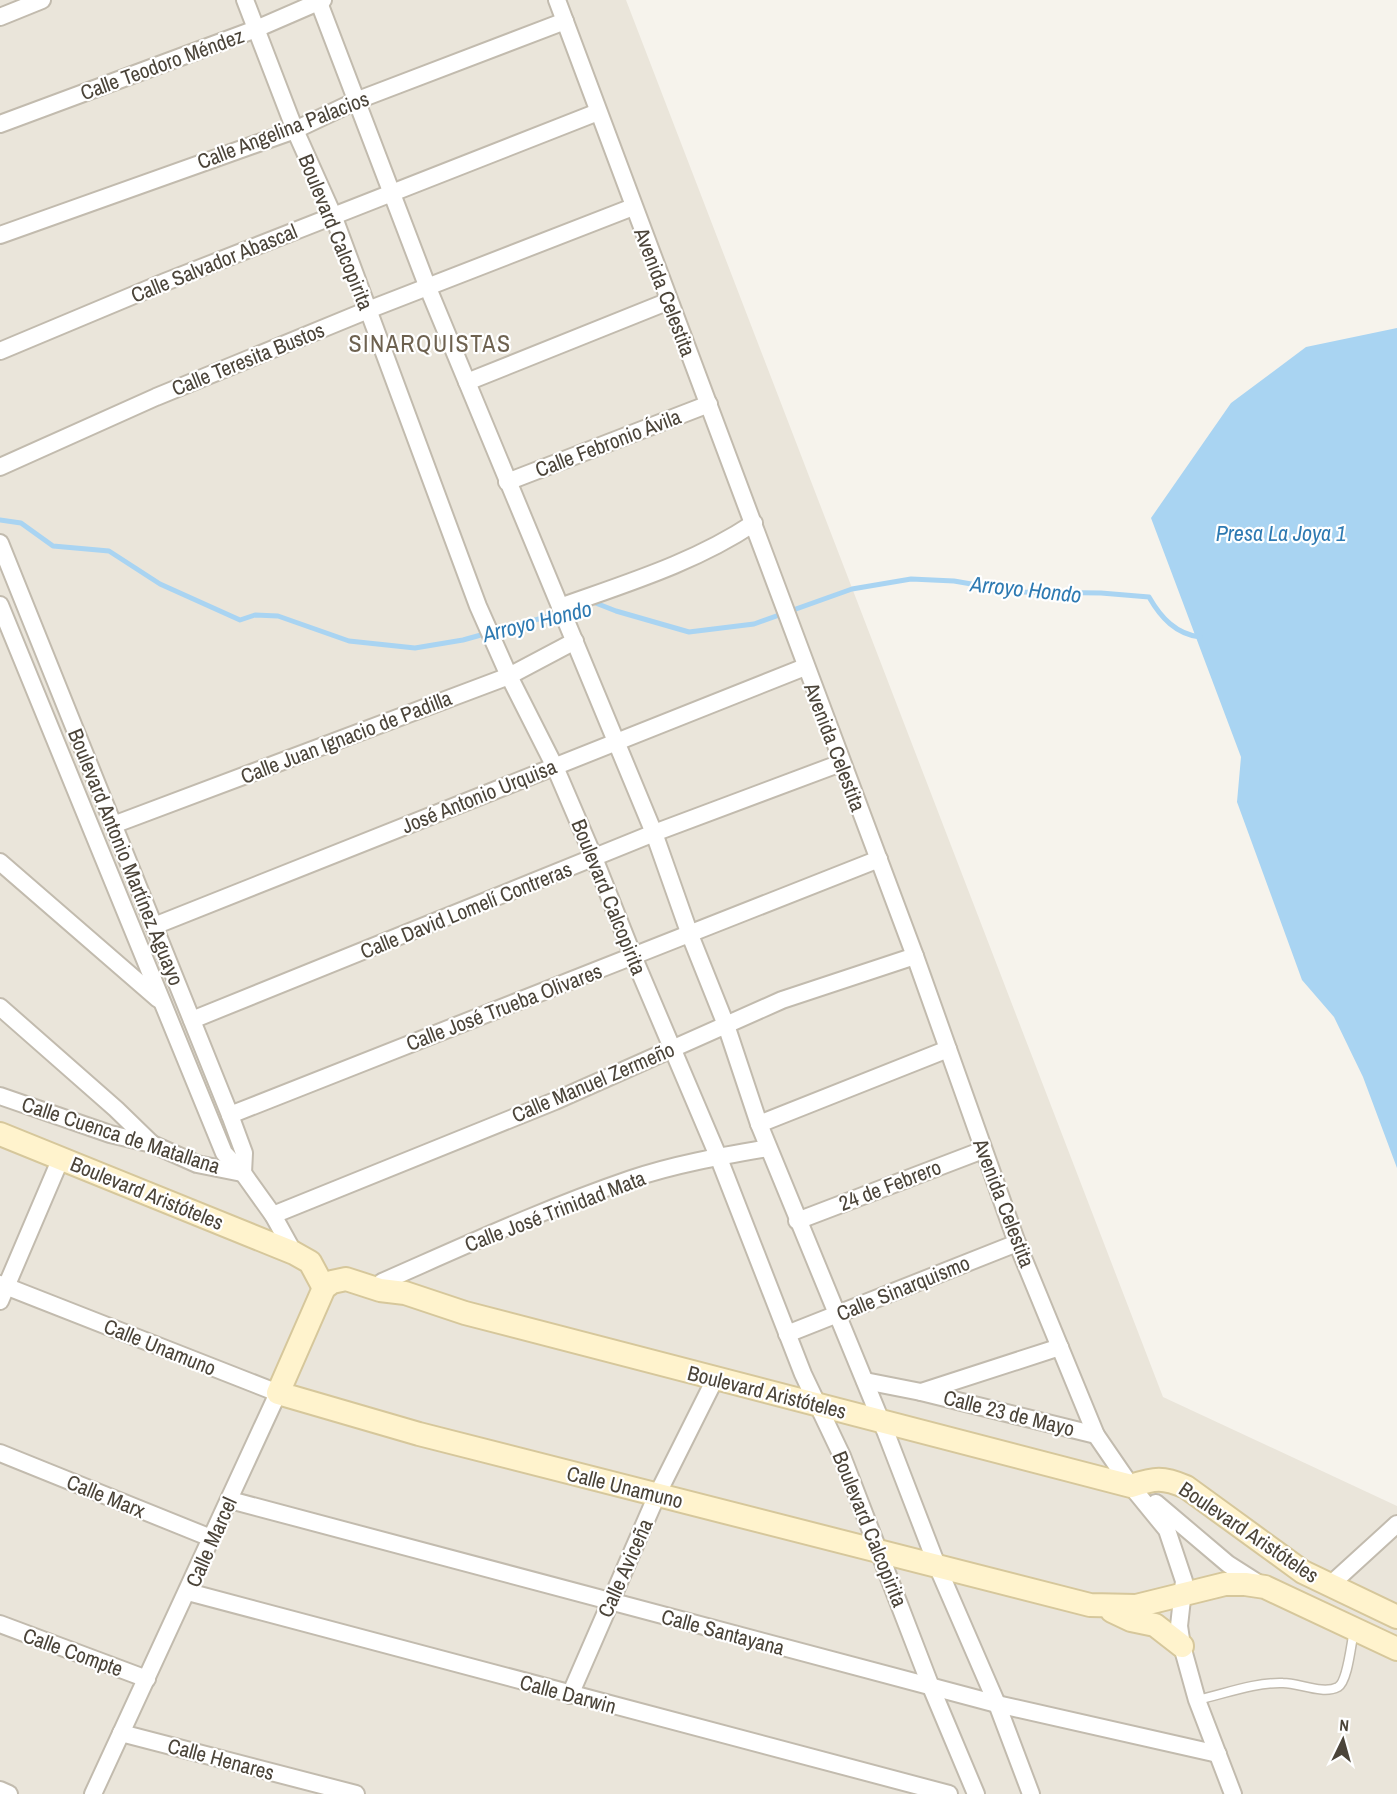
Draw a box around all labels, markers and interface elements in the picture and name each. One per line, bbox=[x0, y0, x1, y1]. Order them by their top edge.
street label: Calle Teodoro Méndez bbox=[76, 21, 248, 107]
street label: Calle Angelina Palacios bbox=[193, 84, 373, 176]
street label: Boulevard Calcopirita bbox=[292, 150, 381, 315]
street label: Calle Salvador Abascal bbox=[126, 216, 302, 310]
street label: Avenida Celestita bbox=[627, 223, 703, 361]
street label: Calle Teresita Bustos bbox=[167, 315, 329, 403]
district label: SINARQUISTAS bbox=[348, 327, 512, 359]
street label: Calle Febronio Ávila bbox=[531, 402, 685, 484]
water label: Presa La Joya 1 bbox=[1216, 518, 1346, 548]
water label: Arroyo Hondo bbox=[968, 568, 1083, 610]
water label: Arroyo Hondo bbox=[478, 593, 595, 649]
street label: Avenida Celestita bbox=[797, 678, 873, 816]
street label: Calle Juan Ignacio de Padilla bbox=[236, 683, 456, 791]
street label: Boulevard Antonio Martínez Aguayo bbox=[61, 724, 191, 990]
street label: José Antonio Urquisa bbox=[397, 752, 561, 840]
street label: Boulevard Calcopirita bbox=[565, 815, 654, 980]
street label: Calle David Lomelí Contreras bbox=[356, 854, 576, 966]
street label: Calle José Trueba Olivares bbox=[402, 956, 606, 1058]
street label: Calle Manuel Zermeño bbox=[507, 1035, 679, 1129]
street label: Calle Cuenca de Matallana bbox=[18, 1089, 224, 1181]
street label: Avenida Celestita bbox=[966, 1134, 1042, 1272]
street label: Boulevard Aristóteles bbox=[66, 1149, 228, 1237]
street label: 24 de Febrero bbox=[835, 1152, 945, 1218]
street label: Calle José Trinidad Mata bbox=[460, 1163, 650, 1259]
street label: Calle Sinarquismo bbox=[832, 1248, 974, 1328]
street label: Calle Unamuno bbox=[100, 1311, 220, 1383]
street label: Boulevard Aristóteles bbox=[685, 1358, 849, 1426]
street label: Calle 23 de Mayo bbox=[940, 1383, 1078, 1443]
street label: Boulevard Calcopirita bbox=[826, 1447, 915, 1612]
street label: Calle Unamuno bbox=[564, 1459, 686, 1515]
street label: Calle Marx bbox=[62, 1467, 150, 1525]
street label: Boulevard Aristóteles bbox=[1173, 1474, 1325, 1590]
street label: Calle Marcel bbox=[178, 1492, 244, 1592]
street label: Calle Aviceña bbox=[590, 1514, 660, 1622]
street label: Calle Santayana bbox=[658, 1602, 788, 1662]
street label: Calle Compte bbox=[19, 1621, 127, 1683]
street label: Calle Darwin bbox=[517, 1667, 619, 1721]
north arrow bbox=[1313, 1710, 1373, 1770]
text: N bbox=[1339, 1714, 1350, 1736]
street label: Calle Henares bbox=[165, 1731, 277, 1787]

